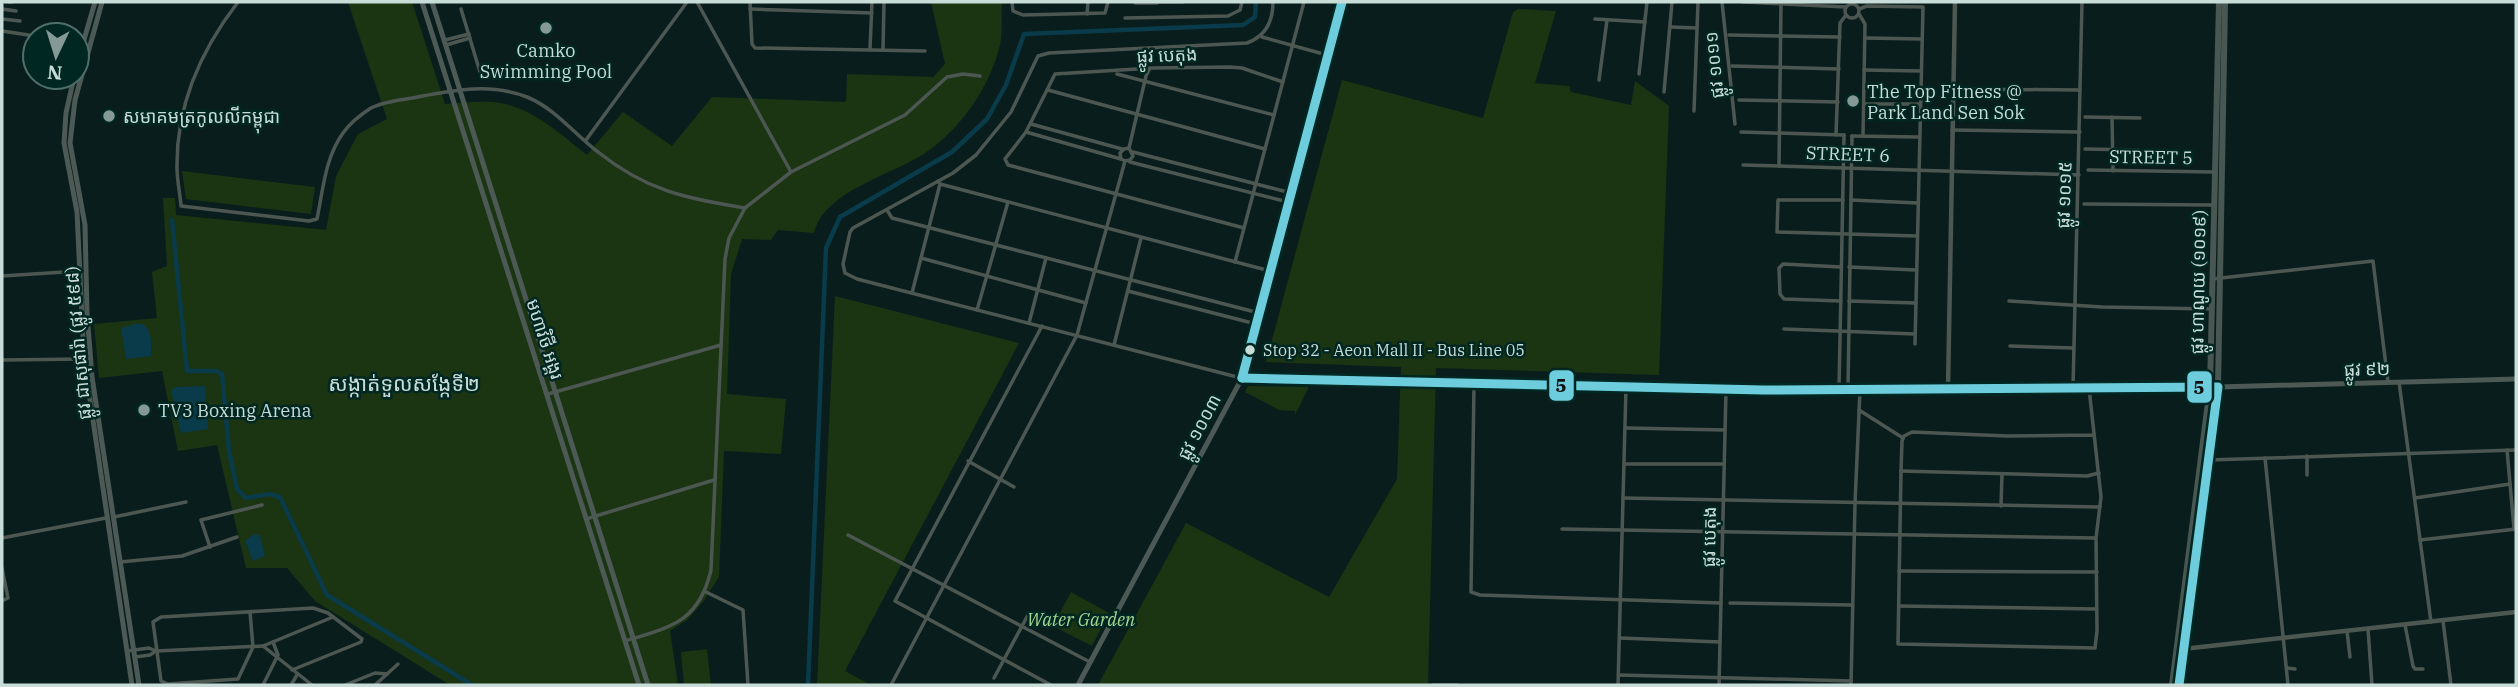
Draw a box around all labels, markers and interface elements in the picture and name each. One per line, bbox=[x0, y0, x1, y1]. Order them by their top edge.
marker: Camko Swimming Pool bbox=[538, 20, 554, 36]
north arrow bbox=[21, 21, 91, 91]
street label: ផ្លូវ ១០១១ bbox=[1699, 30, 1734, 100]
place label: Camko Swimming Pool bbox=[480, 39, 612, 83]
street label: ផ្លូវ បេតុង bbox=[1136, 42, 1198, 73]
text: N bbox=[46, 60, 63, 85]
place label: The Top Fitness @ Park Land Sen Sok bbox=[1867, 80, 2025, 124]
marker: The Top Fitness @ Park Land Sen Sok bbox=[1845, 93, 1861, 109]
place label: សមាគមត្រកូលលីកម្ពុជា bbox=[123, 105, 280, 134]
marker: សមាគមត្រកូលលីកម្ពុជា bbox=[101, 108, 117, 124]
street label: STREET 6 bbox=[1806, 141, 1890, 167]
street label: STREET 5 bbox=[2109, 145, 2193, 169]
street label: ផ្លូវ ១០១៥ bbox=[2051, 161, 2082, 229]
street label: ផ្លូវ ហាណូយ (១០១៩) bbox=[2185, 210, 2216, 355]
street label: ផ្លូវ ជាសុផារ៉ា (ផ្លូវ ៥៩៨) bbox=[60, 265, 101, 421]
street label: មហាវិថី អង្គរ bbox=[521, 296, 569, 382]
place label: Stop 32 - Aeon Mall II - Bus Line 05 bbox=[1263, 340, 1525, 360]
marker: Stop 32 - Aeon Mall II - Bus Line 05 bbox=[1243, 343, 1257, 357]
street label: ផ្លូវ ៩២ bbox=[2344, 357, 2391, 386]
district label: សង្កាត់ទួលសង្កែទី២ bbox=[328, 369, 480, 398]
line badge: 5 bbox=[1548, 369, 1575, 402]
line badge: 5 bbox=[2186, 370, 2213, 404]
text: 5 bbox=[1555, 373, 1567, 397]
text: 5 bbox=[2193, 375, 2205, 399]
street label: ផ្លូវ ១០០៣ bbox=[1172, 390, 1231, 466]
place label: TV3 Boxing Arena bbox=[158, 399, 312, 422]
marker: TV3 Boxing Arena bbox=[136, 402, 152, 418]
street label: ផ្លូវ បេតុង bbox=[1697, 506, 1726, 568]
park label: Water Garden bbox=[1027, 608, 1136, 631]

